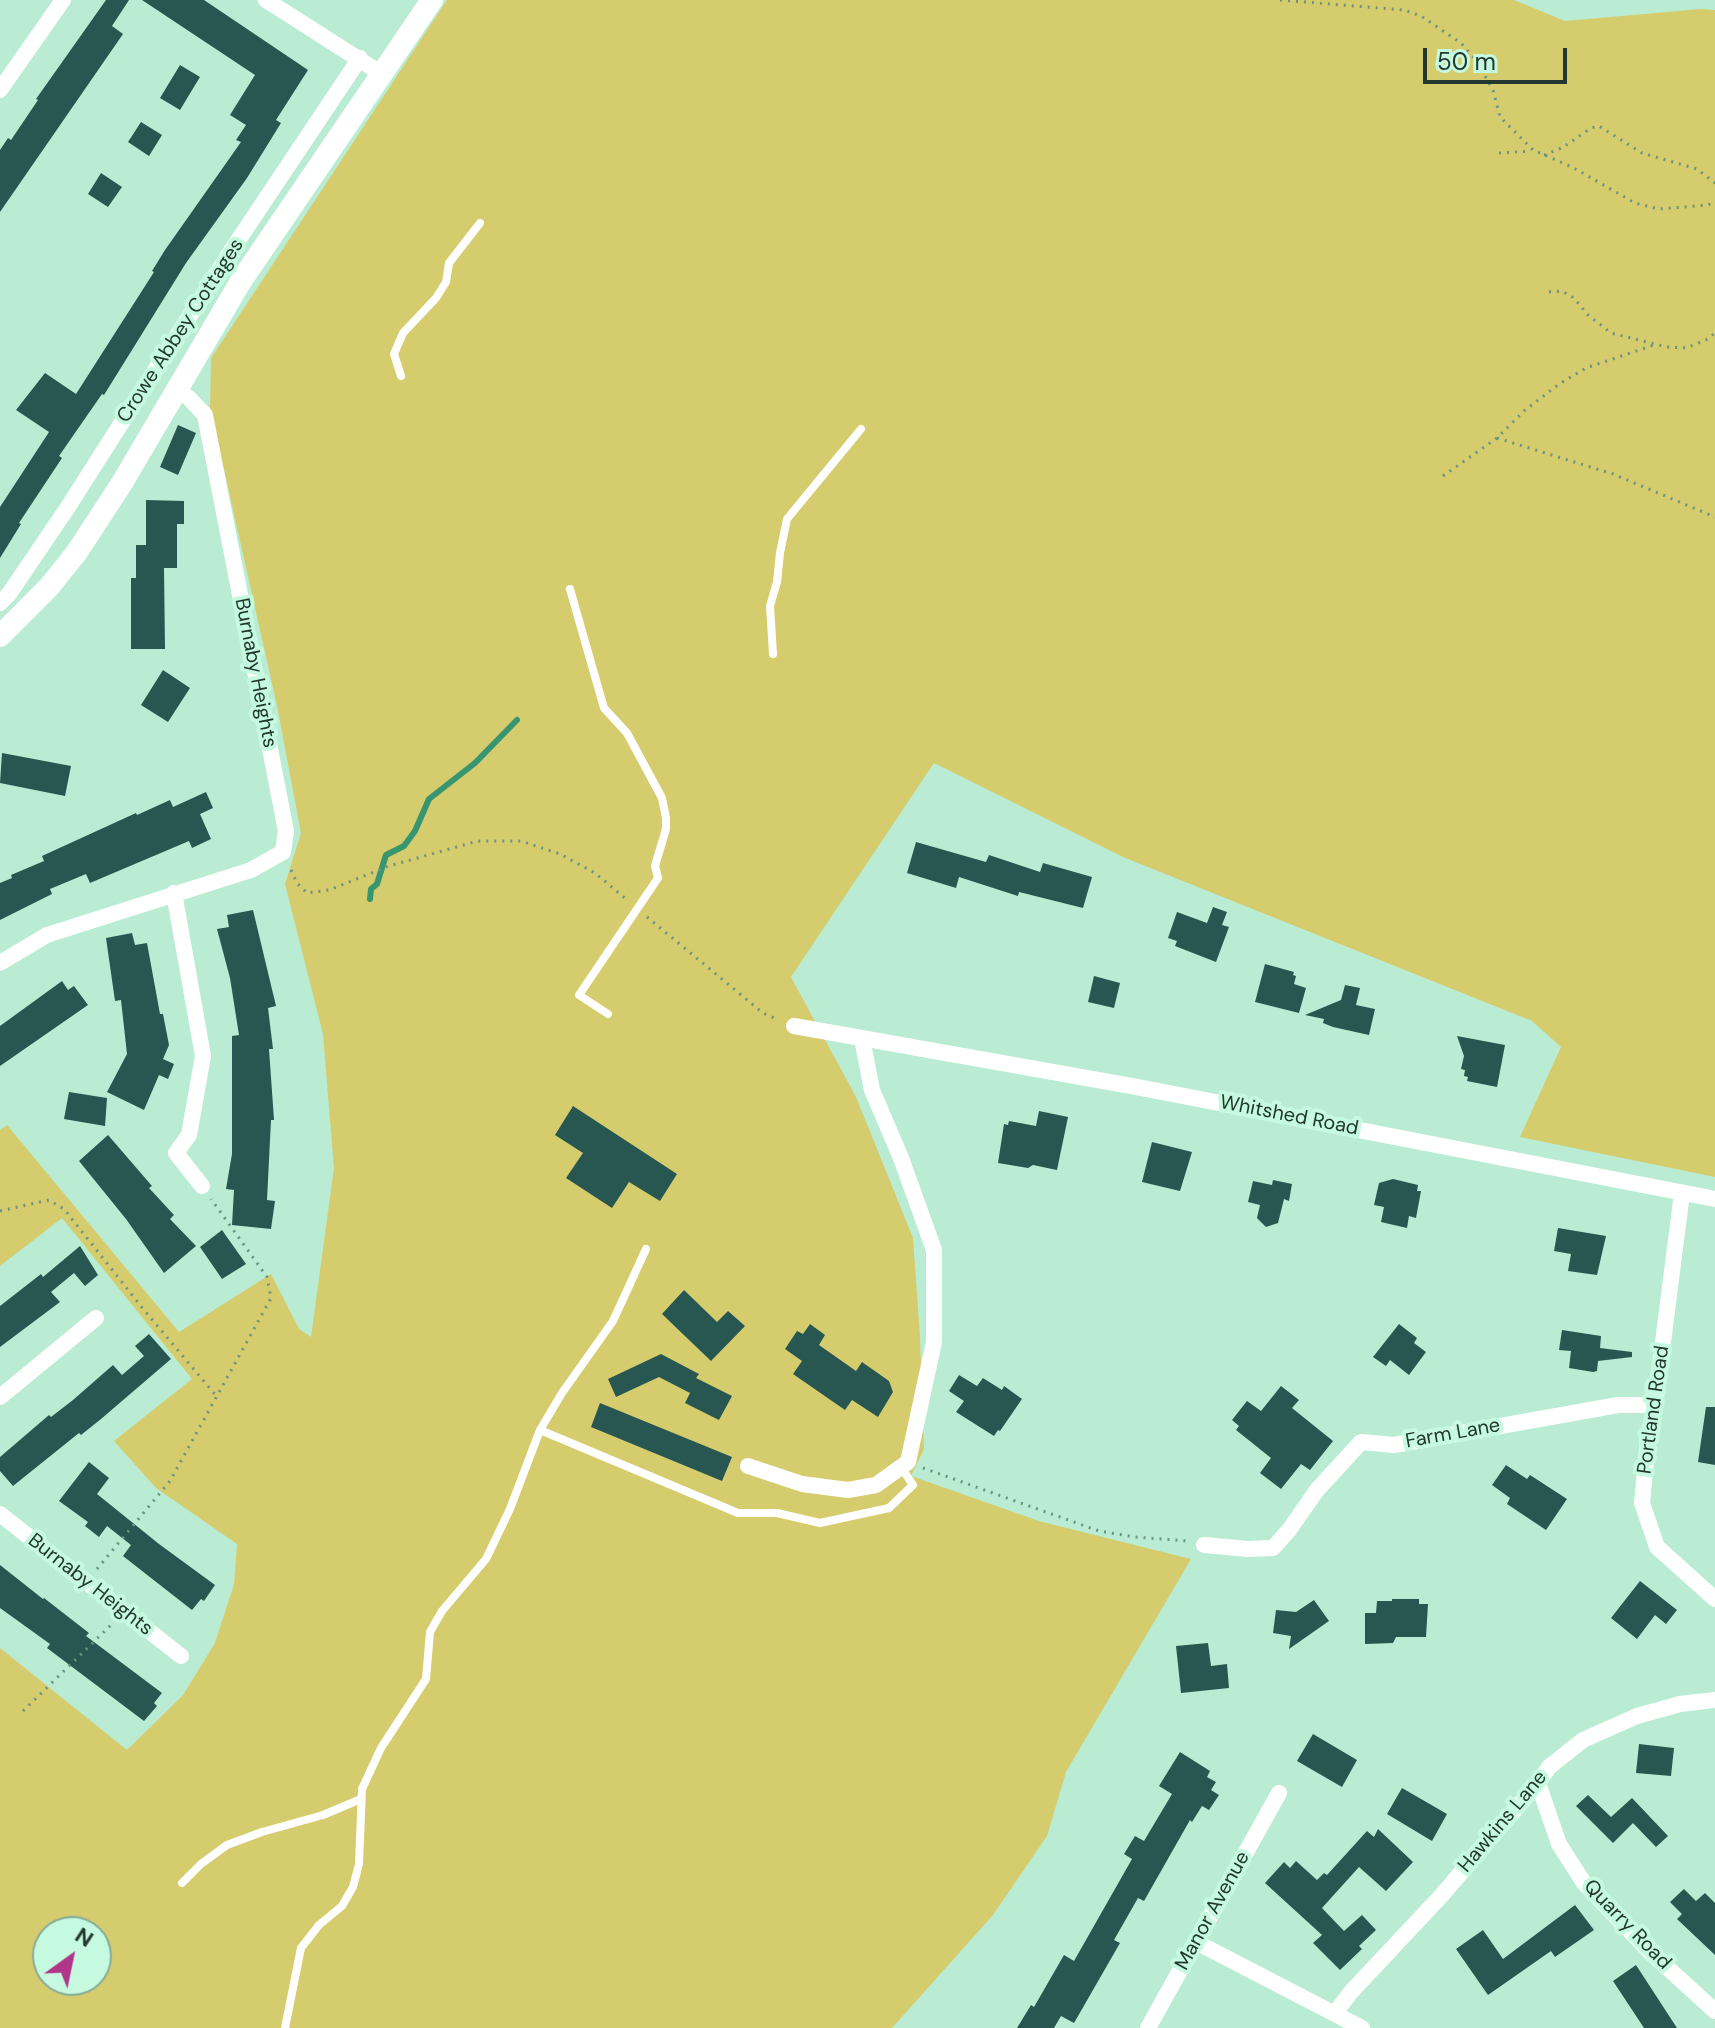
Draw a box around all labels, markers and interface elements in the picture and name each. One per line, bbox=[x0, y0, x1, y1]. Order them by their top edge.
scale bar bbox=[1427, 32, 1571, 82]
text: 50 m bbox=[1437, 46, 1496, 77]
street label: Crowe Abbey Cottages bbox=[112, 234, 250, 428]
street label: Burnaby Heights bbox=[229, 596, 281, 750]
street label: Whitshed Road bbox=[1218, 1091, 1360, 1141]
street label: Portland Road bbox=[1633, 1344, 1675, 1476]
street label: Farm Lane bbox=[1404, 1414, 1502, 1454]
street label: Burnaby Heights bbox=[23, 1529, 157, 1641]
street label: Hawkins Lane bbox=[1453, 1766, 1553, 1878]
street label: Manor Avenue bbox=[1171, 1848, 1255, 1974]
street label: Quarry Road bbox=[1578, 1875, 1676, 1975]
north arrow bbox=[32, 1916, 112, 1996]
text: N bbox=[70, 1921, 99, 1954]

